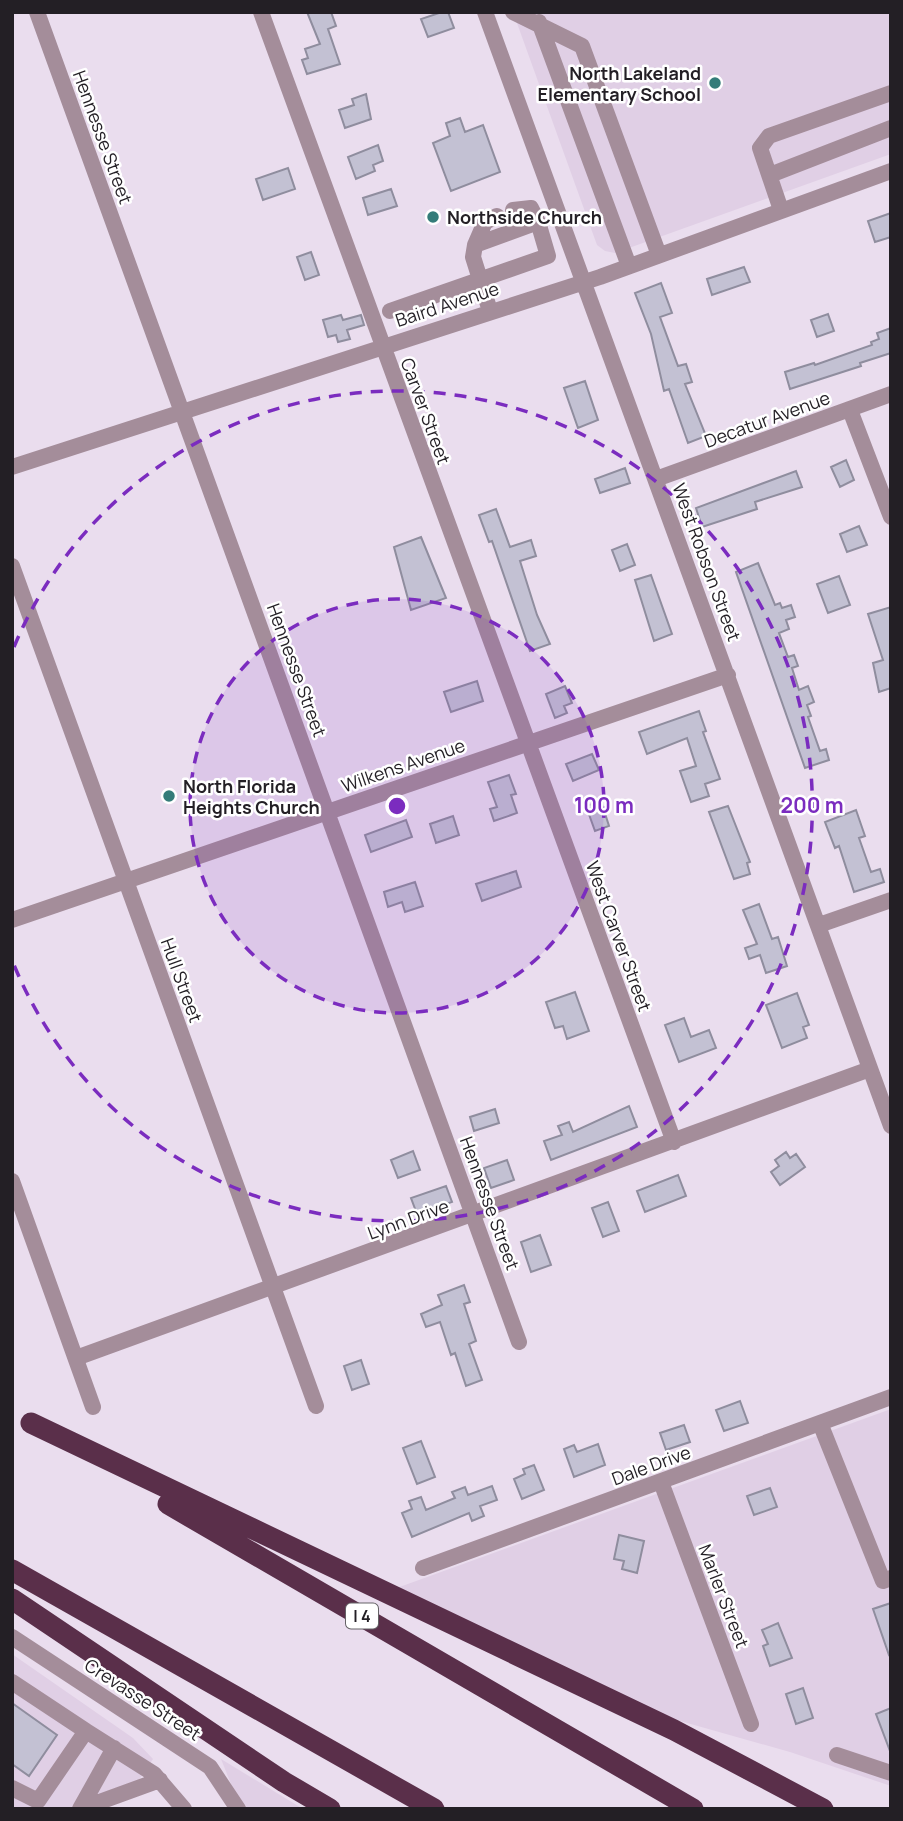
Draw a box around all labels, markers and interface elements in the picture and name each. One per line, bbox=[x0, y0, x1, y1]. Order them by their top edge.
place label: North Lakeland Elementary School bbox=[538, 61, 701, 106]
street label: Hennesse Street bbox=[68, 67, 138, 207]
marker: North Lakeland Elementary School bbox=[707, 75, 723, 91]
place label: Northside Church bbox=[447, 205, 602, 229]
marker: Northside Church bbox=[425, 209, 441, 225]
street label: Baird Avenue bbox=[392, 276, 502, 332]
street label: Carver Street bbox=[396, 354, 456, 468]
street label: Decatur Avenue bbox=[701, 385, 833, 453]
street label: West Robson Street bbox=[667, 480, 747, 644]
street label: Hennesse Street bbox=[262, 600, 332, 740]
street label: Wilkens Avenue bbox=[338, 733, 468, 797]
place label: North Florida Heights Church bbox=[183, 774, 320, 819]
marker: North Florida Heights Church bbox=[161, 788, 177, 804]
text: 100 m bbox=[574, 791, 634, 819]
text: 200 m bbox=[780, 791, 844, 819]
centre of rings bbox=[385, 794, 409, 818]
street label: West Carver Street bbox=[581, 858, 657, 1014]
street label: Hull Street bbox=[156, 935, 208, 1025]
street label: Hennesse Street bbox=[455, 1133, 525, 1273]
street label: Lynn Drive bbox=[364, 1193, 452, 1245]
street label: Dale Drive bbox=[608, 1440, 694, 1490]
street label: Marler Street bbox=[693, 1541, 755, 1651]
road number: I 4 bbox=[346, 1604, 378, 1628]
street label: Crevasse Street bbox=[80, 1652, 206, 1746]

